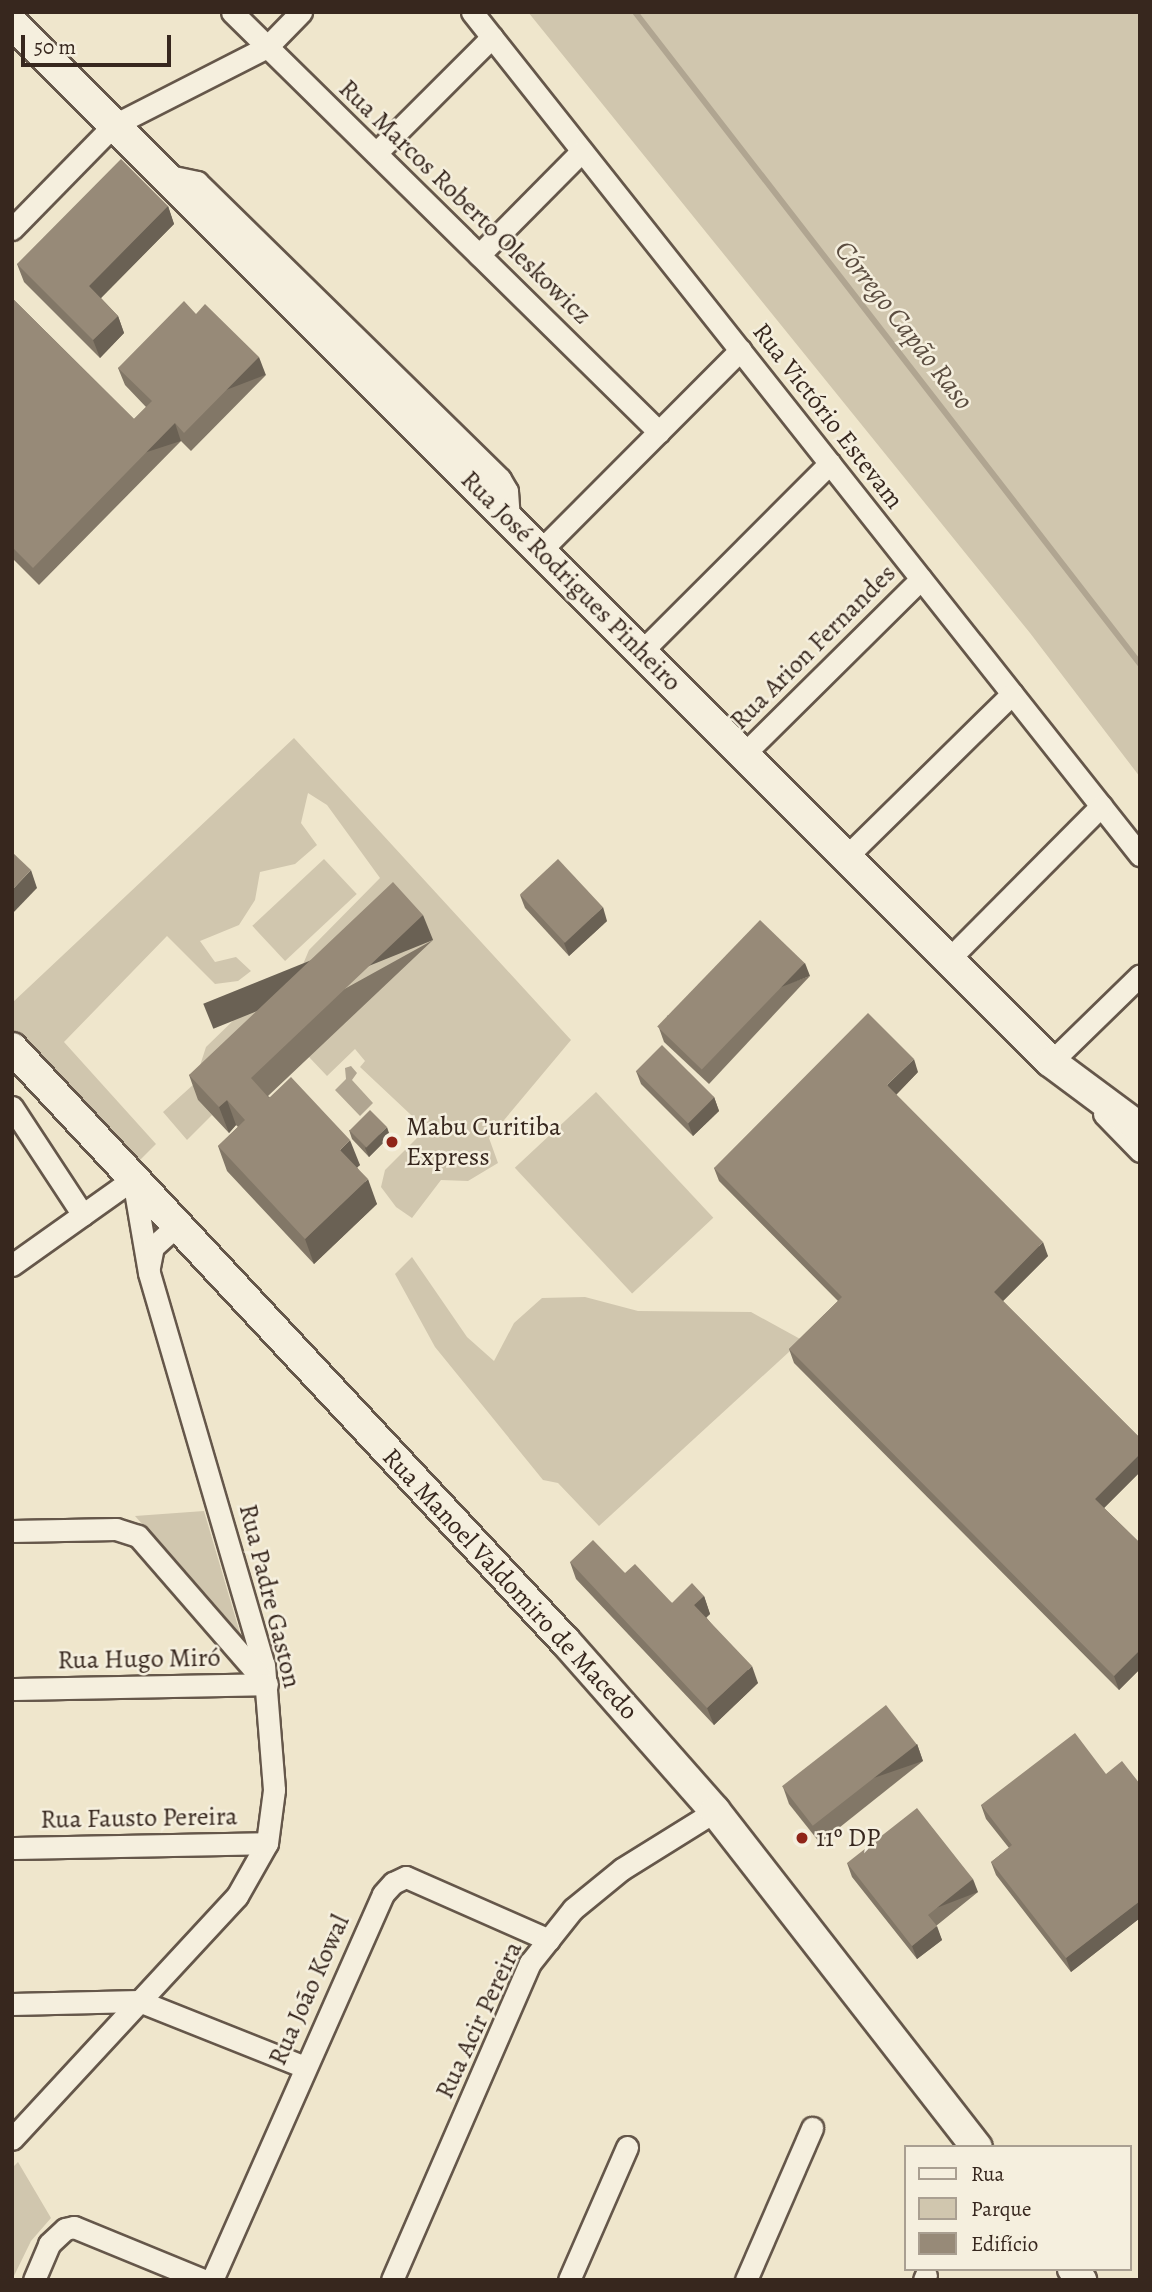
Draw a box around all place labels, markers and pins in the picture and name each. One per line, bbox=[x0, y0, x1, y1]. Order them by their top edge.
place label: Mabu Curitiba Express bbox=[406, 1111, 561, 1172]
marker: Mabu Curitiba Express bbox=[384, 1134, 400, 1150]
place label: 11º DP bbox=[816, 1822, 880, 1854]
marker: 11º DP bbox=[794, 1830, 810, 1846]

